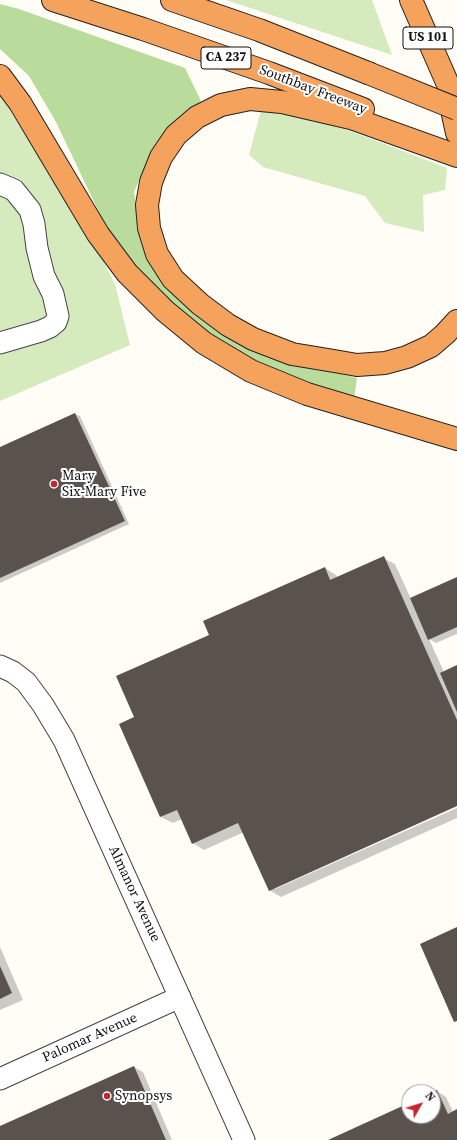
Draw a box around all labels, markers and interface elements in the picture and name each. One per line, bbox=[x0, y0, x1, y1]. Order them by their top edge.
road number: US 101 bbox=[403, 27, 453, 49]
road number: CA 237 bbox=[201, 47, 251, 69]
street label: Southbay Freeway bbox=[257, 62, 369, 118]
place label: Mary Six-Mary Five bbox=[62, 468, 146, 500]
marker: Mary Six-Mary Five bbox=[49, 479, 59, 489]
street label: Almanor Avenue bbox=[104, 843, 164, 945]
street label: Palomar Avenue bbox=[40, 1010, 140, 1066]
north arrow bbox=[401, 1084, 441, 1124]
place label: Synopsys bbox=[115, 1088, 172, 1104]
text: N bbox=[422, 1089, 438, 1105]
marker: Synopsys bbox=[102, 1091, 112, 1101]

